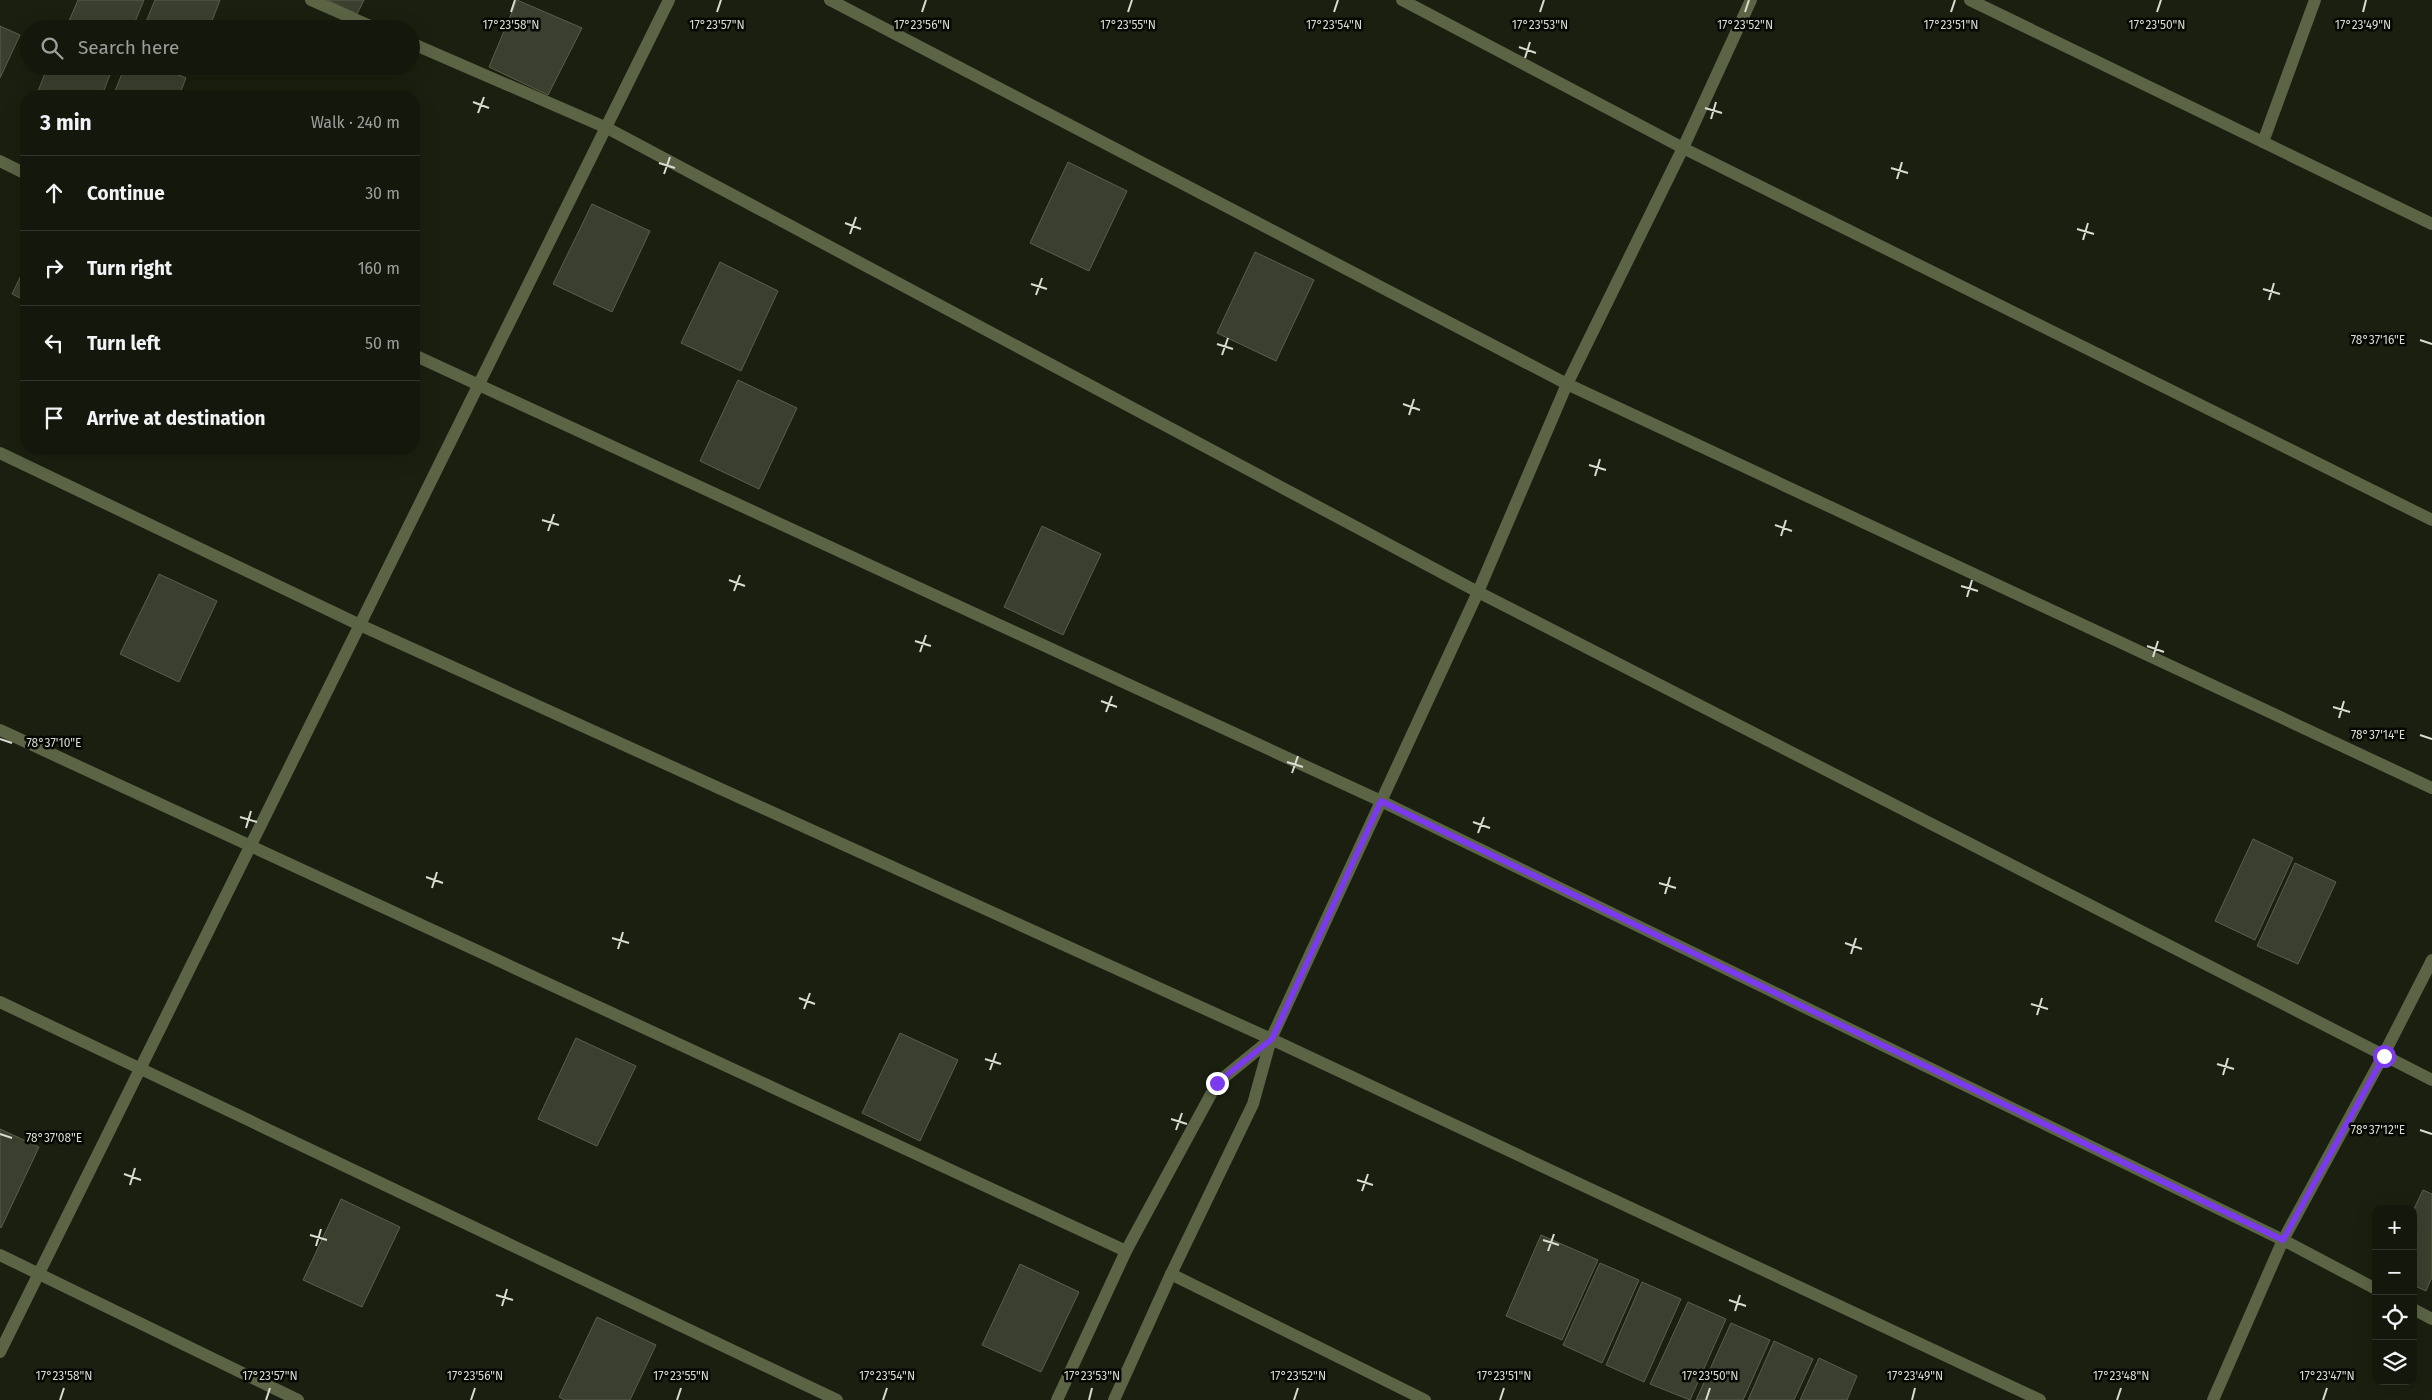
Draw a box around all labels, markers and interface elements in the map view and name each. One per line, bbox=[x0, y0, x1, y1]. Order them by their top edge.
text: 17°23'58"N bbox=[483, 18, 539, 32]
text: 17°23'57"N bbox=[689, 18, 745, 32]
text: 17°23'56"N bbox=[894, 18, 950, 32]
text: 17°23'55"N bbox=[1100, 18, 1156, 32]
text: 17°23'54"N bbox=[1306, 18, 1362, 32]
text: 17°23'53"N bbox=[1512, 18, 1568, 32]
text: 17°23'52"N bbox=[1717, 18, 1773, 32]
text: 17°23'51"N bbox=[1924, 18, 1979, 32]
text: 17°23'50"N bbox=[2129, 18, 2186, 32]
text: 17°23'49"N bbox=[2335, 18, 2391, 32]
search box bbox=[20, 20, 420, 75]
icon: search bbox=[38, 34, 66, 62]
text: Search here bbox=[78, 36, 179, 59]
text: 3 min bbox=[40, 110, 92, 136]
text: Walk · 240 m bbox=[311, 113, 400, 132]
icon: ahead bbox=[40, 179, 68, 207]
text: Continue bbox=[87, 182, 165, 205]
text: 30 m bbox=[365, 184, 400, 203]
icon: right bbox=[40, 254, 68, 282]
text: Turn right bbox=[87, 257, 172, 280]
text: 160 m bbox=[358, 259, 400, 278]
icon: left bbox=[40, 329, 68, 357]
text: Turn left bbox=[87, 332, 161, 355]
text: 78°37'16"E bbox=[2351, 333, 2405, 347]
text: 50 m bbox=[365, 334, 400, 353]
icon: arrive bbox=[40, 404, 68, 432]
text: Arrive at destination bbox=[87, 407, 266, 430]
text: 78°37'14"E bbox=[2351, 728, 2405, 742]
text: 78°37'10"E bbox=[27, 736, 81, 750]
route start bbox=[2373, 1045, 2396, 1068]
route end bbox=[1206, 1072, 1229, 1095]
text: 78°37'12"E bbox=[2351, 1123, 2405, 1137]
text: 78°37'08"E bbox=[26, 1131, 82, 1145]
map controls bbox=[2372, 1205, 2417, 1385]
button: + bbox=[2372, 1205, 2417, 1250]
button: − bbox=[2372, 1250, 2417, 1295]
button: locate bbox=[2372, 1295, 2417, 1340]
button: layers bbox=[2372, 1340, 2417, 1385]
text: 17°23'58"N bbox=[36, 1369, 92, 1383]
text: 17°23'57"N bbox=[242, 1369, 298, 1383]
text: 17°23'56"N bbox=[447, 1369, 503, 1383]
text: 17°23'55"N bbox=[653, 1369, 709, 1383]
text: 17°23'54"N bbox=[859, 1369, 915, 1383]
text: 17°23'53"N bbox=[1064, 1369, 1120, 1383]
text: 17°23'52"N bbox=[1270, 1369, 1326, 1383]
text: 17°23'51"N bbox=[1477, 1369, 1532, 1383]
text: 17°23'50"N bbox=[1682, 1369, 1739, 1383]
text: 17°23'49"N bbox=[1887, 1369, 1943, 1383]
text: 17°23'48"N bbox=[2093, 1369, 2149, 1383]
text: 17°23'47"N bbox=[2299, 1369, 2355, 1383]

